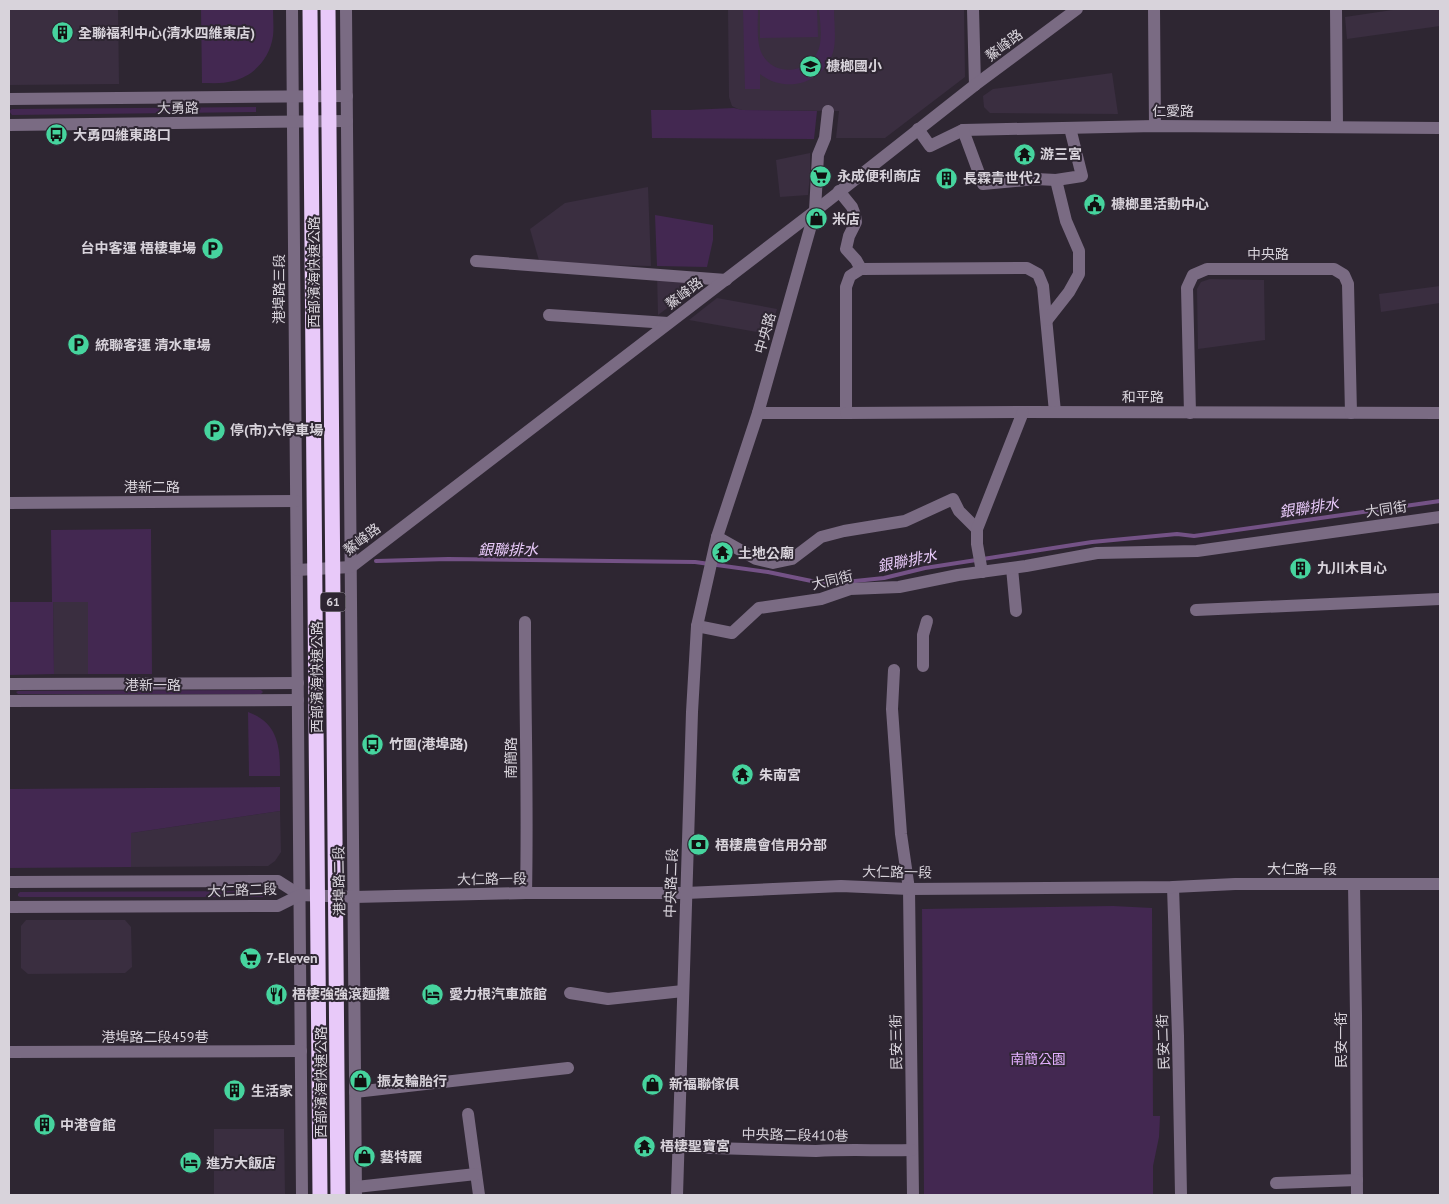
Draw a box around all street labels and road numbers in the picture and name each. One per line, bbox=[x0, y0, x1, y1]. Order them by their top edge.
street label: 鰲峰路 bbox=[982, 25, 1026, 65]
street label: 大勇路 bbox=[157, 99, 199, 117]
street label: 仁愛路 bbox=[1152, 102, 1194, 120]
street label: 西部濱海快速公路 bbox=[305, 216, 323, 328]
street label: 中央路 bbox=[1247, 245, 1289, 263]
street label: 港埠路三段 bbox=[270, 254, 288, 324]
street label: 鰲峰路 bbox=[662, 273, 706, 313]
street label: 中央路 bbox=[751, 310, 779, 356]
street label: 和平路 bbox=[1122, 388, 1164, 406]
street label: 港新二路 bbox=[124, 478, 180, 496]
street label: 大同街 bbox=[1364, 497, 1408, 521]
street label: 鰲峰路 bbox=[340, 519, 384, 559]
street label: 大同街 bbox=[810, 567, 854, 593]
road number: 61 bbox=[320, 592, 346, 612]
street label: 西部濱海快速公路 bbox=[308, 621, 326, 733]
street label: 港新一路 bbox=[125, 676, 181, 694]
street label: 南簡路 bbox=[502, 737, 520, 779]
street label: 港埠路二段 bbox=[329, 846, 349, 916]
street label: 中央路二段 bbox=[661, 848, 681, 918]
street label: 大仁路一段 bbox=[1267, 860, 1337, 878]
street label: 大仁路一段 bbox=[862, 862, 932, 882]
street label: 大仁路一段 bbox=[457, 869, 527, 889]
street label: 大仁路二段 bbox=[207, 880, 277, 900]
street label: 民安一街 bbox=[1332, 1012, 1350, 1068]
street label: 民安三街 bbox=[887, 1014, 905, 1070]
street label: 民安二街 bbox=[1153, 1014, 1173, 1070]
street label: 西部濱海快速公路 bbox=[312, 1026, 330, 1138]
street label: 港埠路二段459巷 bbox=[102, 1028, 208, 1046]
street label: 中央路二段410巷 bbox=[741, 1125, 849, 1145]

